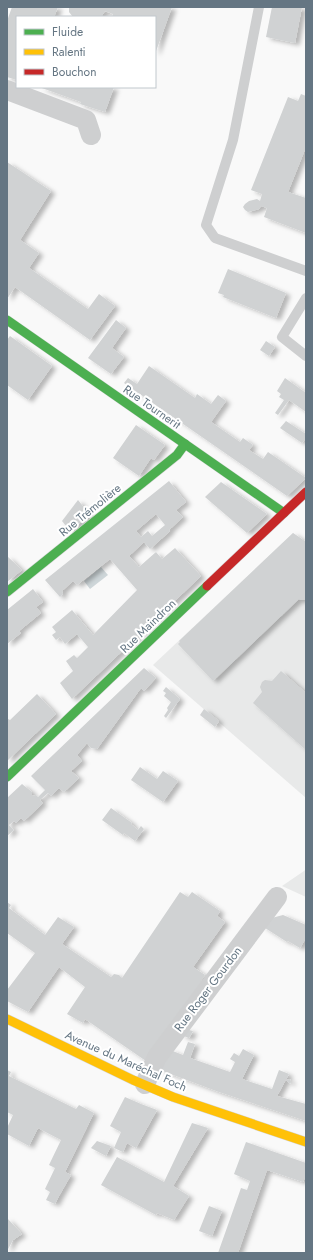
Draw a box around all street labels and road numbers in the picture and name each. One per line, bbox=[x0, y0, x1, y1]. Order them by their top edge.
street label: Rue Tournerit bbox=[119, 380, 185, 434]
street label: Rue Trémolière bbox=[55, 479, 125, 541]
street label: Rue Maindron bbox=[116, 595, 180, 657]
street label: Rue Roger Gourdon bbox=[170, 943, 246, 1035]
street label: Avenue du Maréchal Foch bbox=[62, 1026, 190, 1096]

